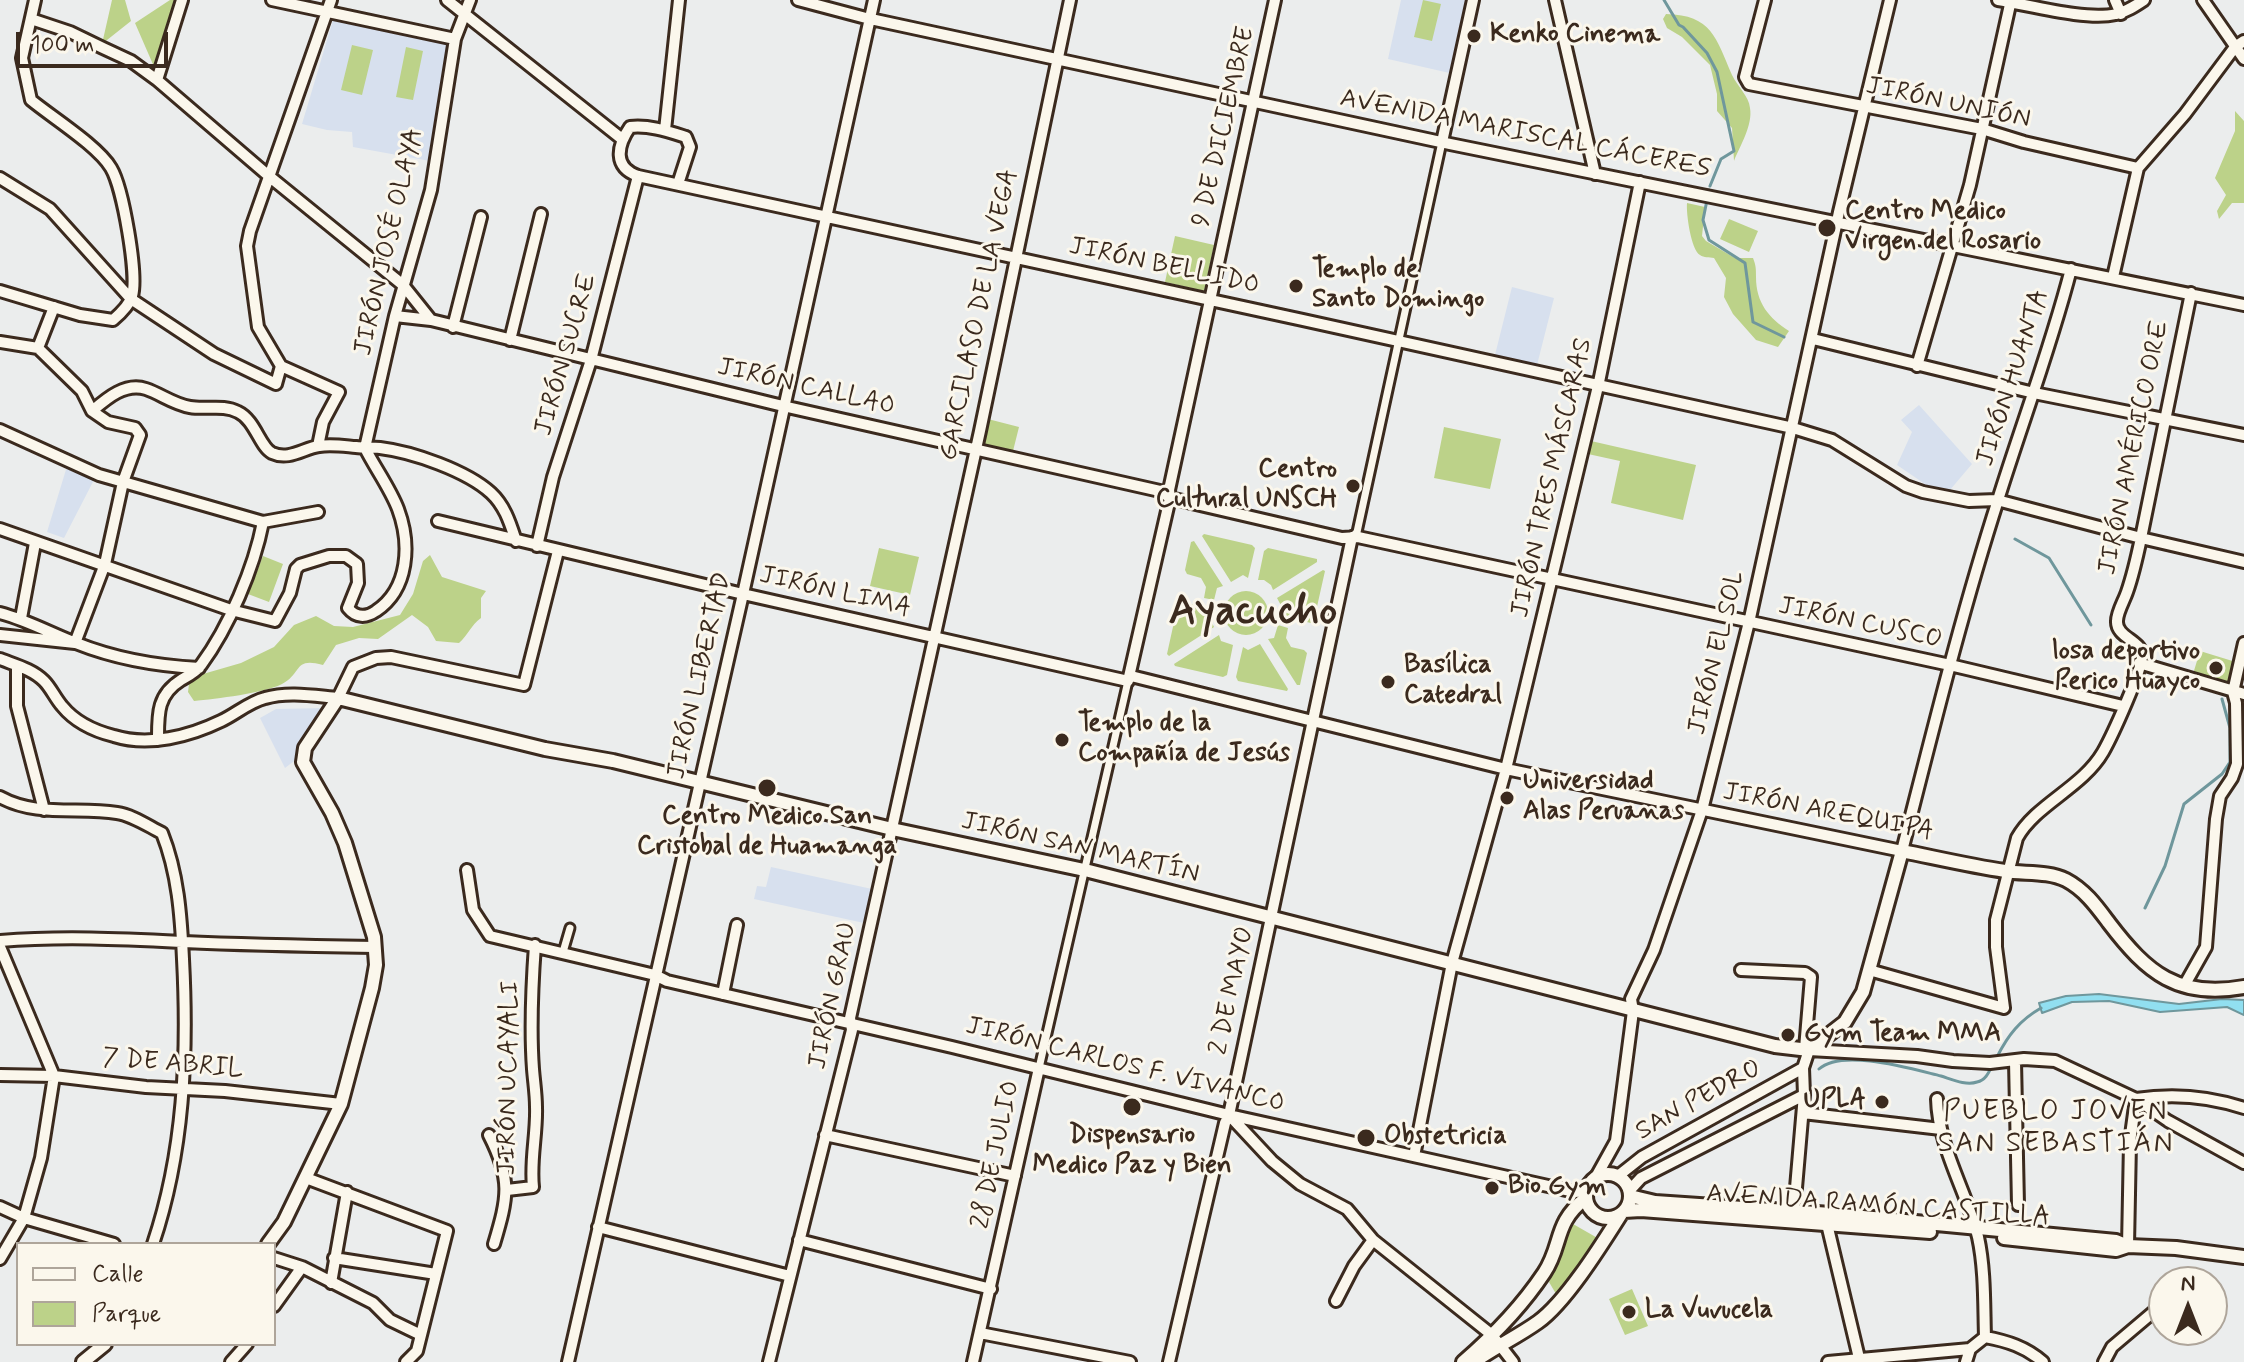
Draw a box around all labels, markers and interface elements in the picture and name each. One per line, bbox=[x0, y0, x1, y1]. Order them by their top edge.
scale bar bbox=[20, 16, 172, 66]
place label: Kenko Cinema bbox=[1490, 20, 1660, 52]
street label: 9 DE DICIEMBRE bbox=[1187, 24, 1263, 230]
marker: Kenko Cinema bbox=[1465, 27, 1483, 45]
text: 100 m bbox=[30, 30, 94, 61]
street label: JIRÓN UNIÓN bbox=[1863, 71, 2033, 137]
street label: AVENIDA MARISCAL CÁCERES bbox=[1337, 84, 1713, 186]
street label: JIRÓN JOSÉ OLAYA bbox=[349, 125, 431, 359]
street label: GARCILASO DE LA VEGA bbox=[934, 166, 1026, 464]
place label: Centro Medico Virgen del Rosario bbox=[1845, 197, 2041, 258]
marker: Centro Medico Virgen del Rosario bbox=[1816, 217, 1838, 239]
street label: JIRÓN BELLIDO bbox=[1066, 232, 1262, 302]
place label: Templo de Santo Domingo bbox=[1312, 255, 1484, 316]
street label: JIRÓN SUCRE bbox=[529, 270, 605, 440]
marker: Templo de Santo Domingo bbox=[1287, 277, 1305, 295]
street label: JIRÓN HUANTA bbox=[1971, 286, 2057, 470]
street label: JIRÓN AMÉRICO ORE bbox=[2093, 318, 2177, 578]
street label: JIRÓN TRES MÁSCARAS bbox=[1506, 335, 1600, 621]
street label: JIRÓN CALLAO bbox=[714, 352, 898, 424]
place label: Centro Cultural UNSCH bbox=[1156, 455, 1337, 516]
marker: Centro Cultural UNSCH bbox=[1344, 477, 1362, 495]
street label: JIRÓN LIMA bbox=[756, 560, 914, 626]
street label: JIRÓN EL SOL bbox=[1683, 568, 1753, 738]
street label: JIRÓN LIBERTAD bbox=[662, 570, 740, 782]
district label: Ayacucho bbox=[1169, 589, 1337, 639]
street label: JIRÓN CUSCO bbox=[1775, 591, 1945, 657]
place label: losa deportivo Perico Huayco bbox=[2052, 637, 2200, 698]
place label: Basílica Catedral bbox=[1404, 651, 1502, 712]
marker: losa deportivo Perico Huayco bbox=[2207, 659, 2225, 677]
marker: Basílica Catedral bbox=[1379, 673, 1397, 691]
place label: Templo de la Compañía de Jesús bbox=[1078, 709, 1290, 770]
marker: Templo de la Compañía de Jesús bbox=[1053, 731, 1071, 749]
place label: Universidad Alas Peruanas bbox=[1523, 767, 1684, 828]
marker: Centro Medico San Cristobal de Huamanga bbox=[756, 777, 778, 799]
street label: JIRÓN AREQUIPA bbox=[1720, 777, 1936, 849]
marker: Universidad Alas Peruanas bbox=[1498, 789, 1516, 807]
place label: Centro Medico San Cristobal de Huamanga bbox=[637, 802, 897, 864]
street label: JIRÓN SAN MARTÍN bbox=[958, 806, 1202, 892]
street label: JIRÓN GRAU bbox=[803, 920, 865, 1072]
street label: 2 DE MAYO bbox=[1204, 924, 1262, 1058]
street label: JIRÓN UCAYALI bbox=[493, 980, 527, 1176]
street label: JIRÓN CARLOS F. VIVANCO bbox=[962, 1011, 1288, 1121]
place label: Gym Team MMA bbox=[1804, 1019, 2001, 1051]
marker: Gym Team MMA bbox=[1779, 1026, 1797, 1044]
street label: 7 DE ABRIL bbox=[101, 1043, 245, 1087]
street label: SAN PEDRO bbox=[1631, 1054, 1767, 1148]
street label: 28 DE JULIO bbox=[966, 1078, 1028, 1232]
place label: UPLA bbox=[1804, 1086, 1866, 1118]
marker: UPLA bbox=[1873, 1093, 1891, 1111]
marker: Dispensario Medico Paz y Bien bbox=[1121, 1096, 1143, 1118]
district label: PUEBLO JOVEN SAN SEBASTIÁN bbox=[1941, 1096, 2171, 1162]
place label: Dispensario Medico Paz y Bien bbox=[1032, 1121, 1232, 1182]
place label: Obstetricia bbox=[1384, 1122, 1507, 1154]
marker: Obstetricia bbox=[1355, 1127, 1377, 1149]
place label: Bio Gym bbox=[1508, 1172, 1607, 1204]
marker: Bio Gym bbox=[1483, 1179, 1501, 1197]
street label: AVENIDA RAMÓN CASTILLA bbox=[1705, 1179, 2051, 1235]
legend bbox=[16, 1242, 276, 1346]
text: Calle bbox=[92, 1259, 144, 1290]
north arrow bbox=[2148, 1266, 2228, 1346]
text: N bbox=[2181, 1270, 2195, 1298]
place label: La Vuvucela bbox=[1645, 1296, 1773, 1328]
text: Parque bbox=[92, 1299, 161, 1330]
marker: La Vuvucela bbox=[1620, 1303, 1638, 1321]

